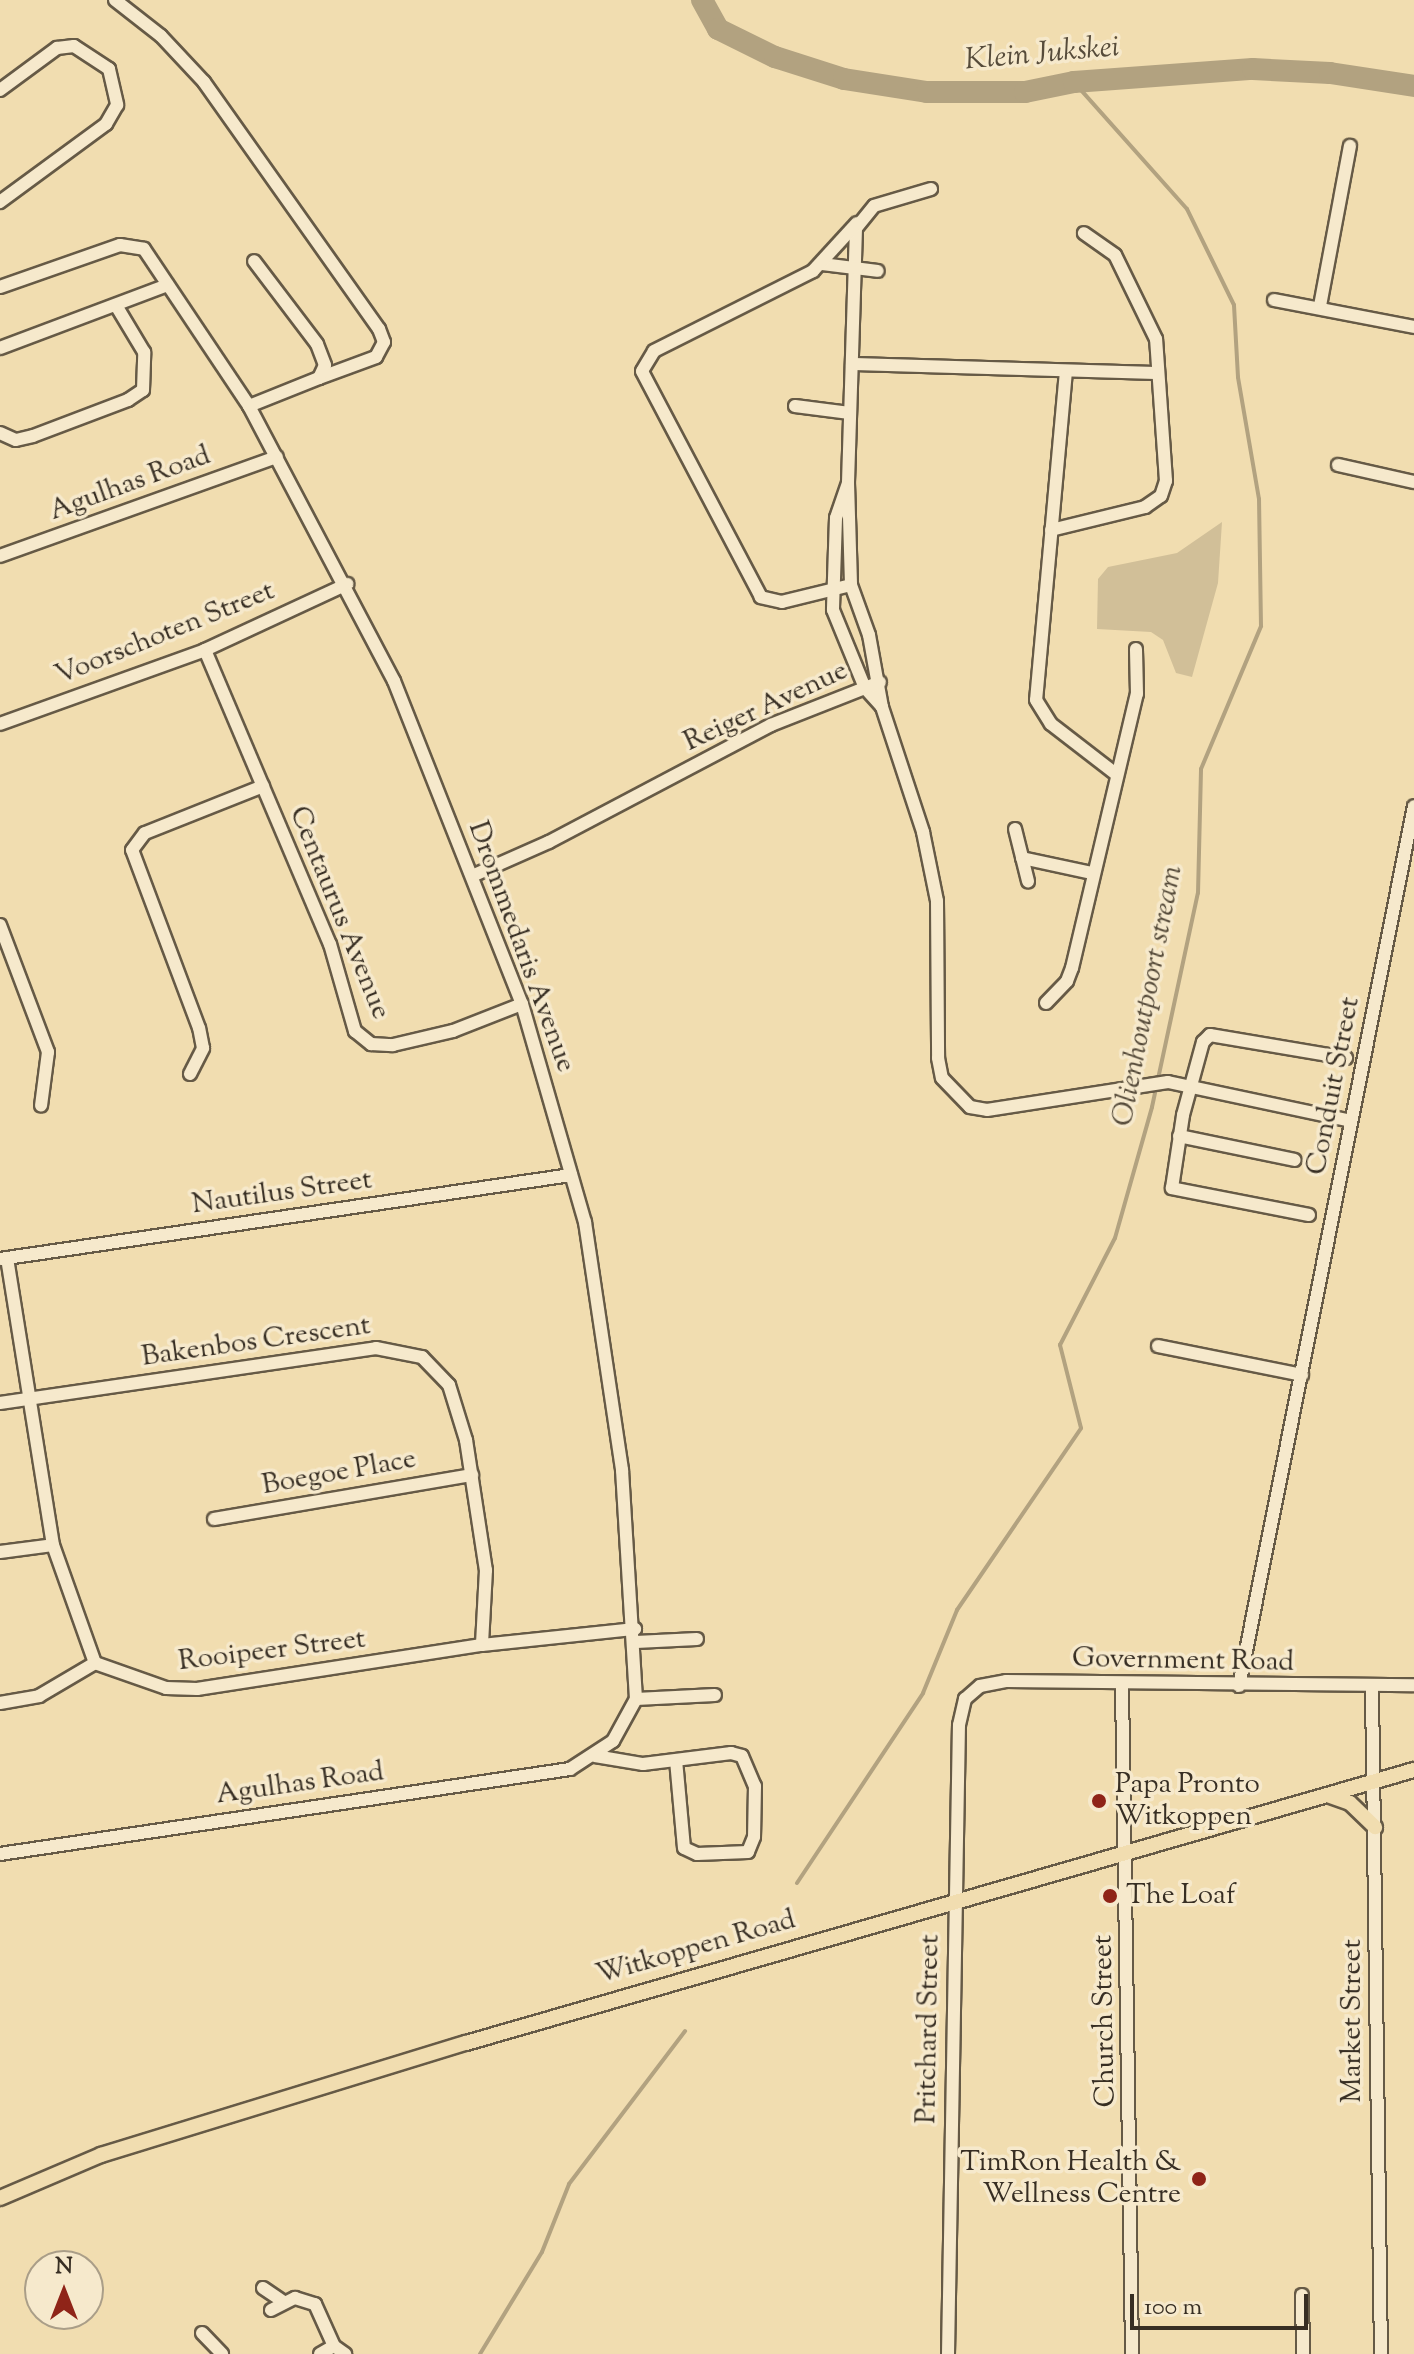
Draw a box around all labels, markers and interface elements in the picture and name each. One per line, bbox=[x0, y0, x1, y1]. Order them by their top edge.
water label: Klein Jukskei bbox=[963, 30, 1121, 80]
street label: Agulhas Road bbox=[45, 439, 215, 529]
street label: Voorschoten Street bbox=[51, 575, 279, 693]
street label: Reiger Avenue bbox=[679, 654, 853, 760]
street label: Centaurus Avenue bbox=[281, 802, 397, 1024]
street label: Drommedaris Avenue bbox=[460, 817, 582, 1077]
water label: Olienhoutpoort stream bbox=[1106, 862, 1192, 1130]
street label: Conduit Street bbox=[1300, 994, 1368, 1178]
street label: Nautilus Street bbox=[190, 1164, 374, 1222]
street label: Bakenbos Crescent bbox=[140, 1309, 372, 1375]
street label: Boegoe Place bbox=[259, 1443, 419, 1503]
street label: Rooipeer Street bbox=[177, 1623, 367, 1679]
street label: Government Road bbox=[1072, 1642, 1294, 1680]
street label: Agulhas Road bbox=[214, 1756, 386, 1812]
place label: Papa Pronto Witkoppen bbox=[1115, 1768, 1260, 1834]
marker: Papa Pronto Witkoppen bbox=[1090, 1792, 1108, 1810]
place label: The Loaf bbox=[1126, 1879, 1236, 1913]
marker: The Loaf bbox=[1101, 1887, 1119, 1905]
street label: Witkoppen Road bbox=[592, 1903, 800, 1993]
street label: Pritchard Street bbox=[911, 1934, 947, 2124]
street label: Church Street bbox=[1087, 1934, 1123, 2108]
street label: Market Street bbox=[1336, 1939, 1370, 2103]
place label: TimRon Health & Wellness Centre bbox=[960, 2146, 1181, 2212]
marker: TimRon Health & Wellness Centre bbox=[1188, 2168, 1210, 2190]
north arrow bbox=[24, 2250, 104, 2330]
text: N bbox=[55, 2252, 73, 2284]
scale bar bbox=[1134, 2278, 1312, 2328]
text: 100 m bbox=[1144, 2291, 1202, 2325]

